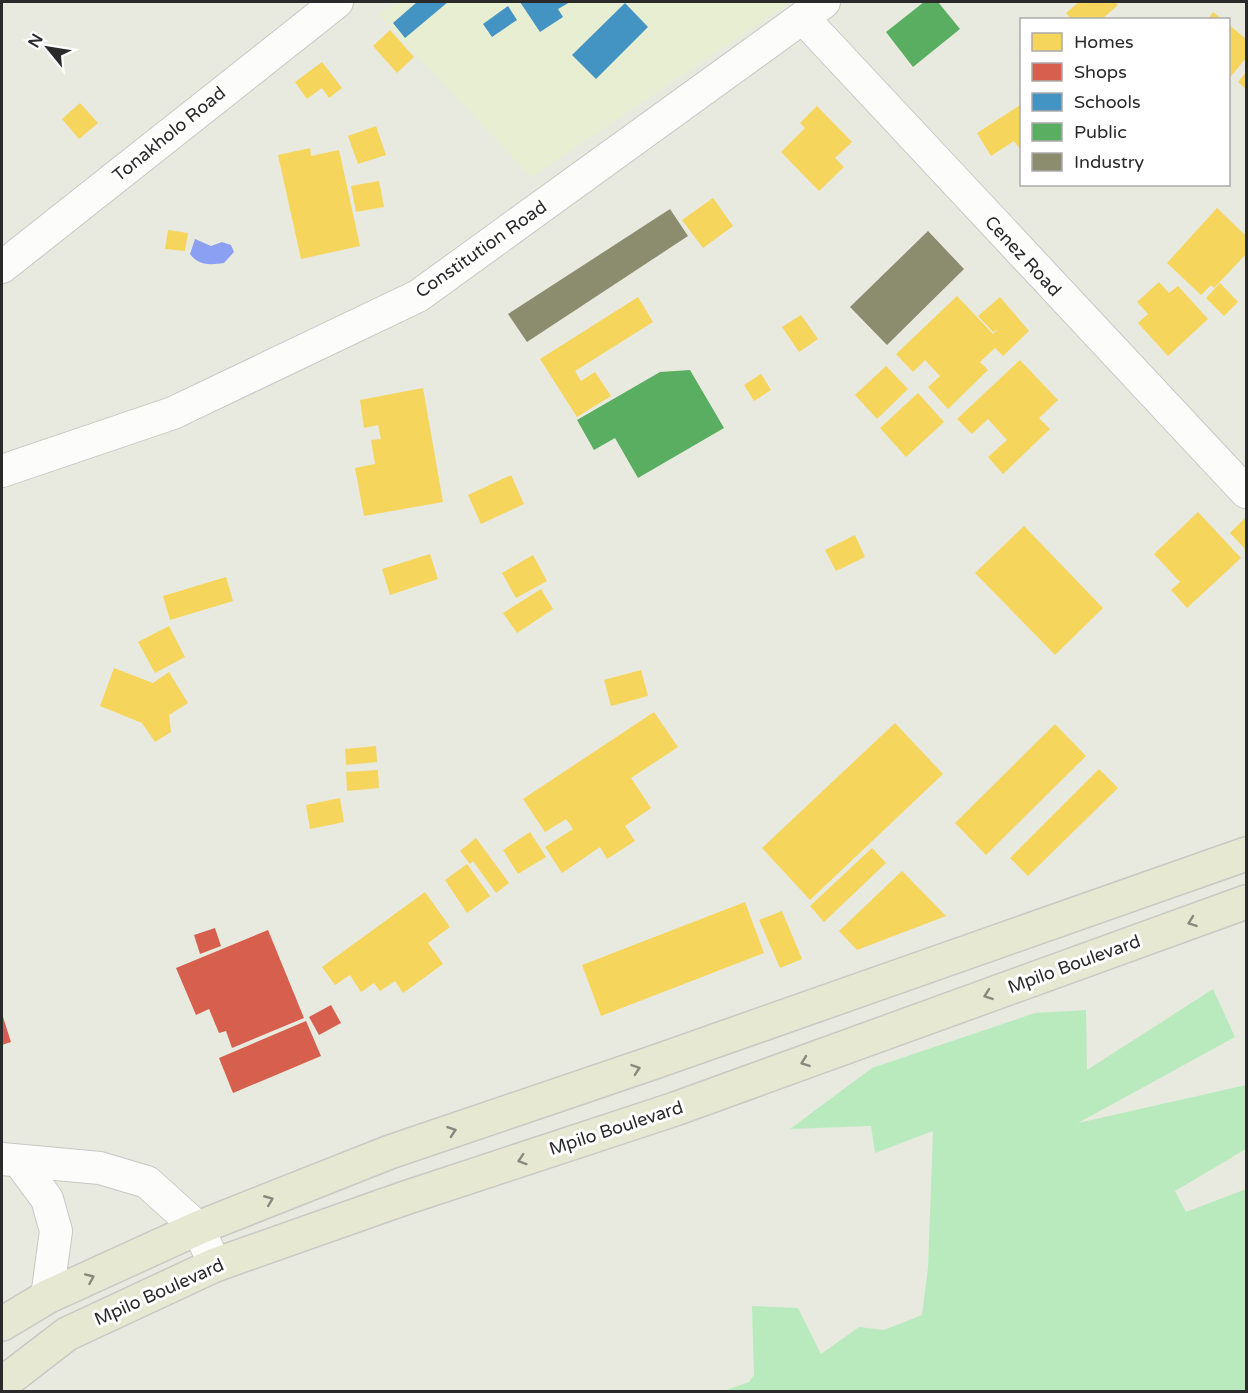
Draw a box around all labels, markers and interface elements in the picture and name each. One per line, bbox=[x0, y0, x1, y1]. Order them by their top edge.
north arrow bbox=[18, 18, 78, 78]
legend bbox=[1020, 18, 1230, 186]
text: N bbox=[24, 30, 48, 52]
text: Homes bbox=[1074, 31, 1134, 53]
text: Shops bbox=[1074, 61, 1127, 83]
street label: Tonakholo Road bbox=[108, 82, 230, 186]
text: Schools bbox=[1074, 91, 1141, 113]
text: Public bbox=[1074, 121, 1127, 143]
text: Industry bbox=[1074, 151, 1145, 173]
street label: Constitution Road bbox=[411, 196, 551, 302]
street label: Cenez Road bbox=[980, 211, 1066, 301]
one-way arrow bbox=[1187, 914, 1197, 927]
street label: Mpilo Boulevard bbox=[1005, 930, 1143, 998]
one-way arrow bbox=[984, 988, 994, 1001]
one-way arrow bbox=[800, 1054, 811, 1067]
one-way arrow bbox=[630, 1063, 641, 1076]
street label: Mpilo Boulevard bbox=[546, 1096, 686, 1160]
one-way arrow bbox=[446, 1126, 457, 1138]
one-way arrow bbox=[517, 1152, 528, 1165]
one-way arrow bbox=[263, 1195, 274, 1207]
street label: Mpilo Boulevard bbox=[91, 1254, 227, 1330]
one-way arrow bbox=[84, 1273, 95, 1285]

